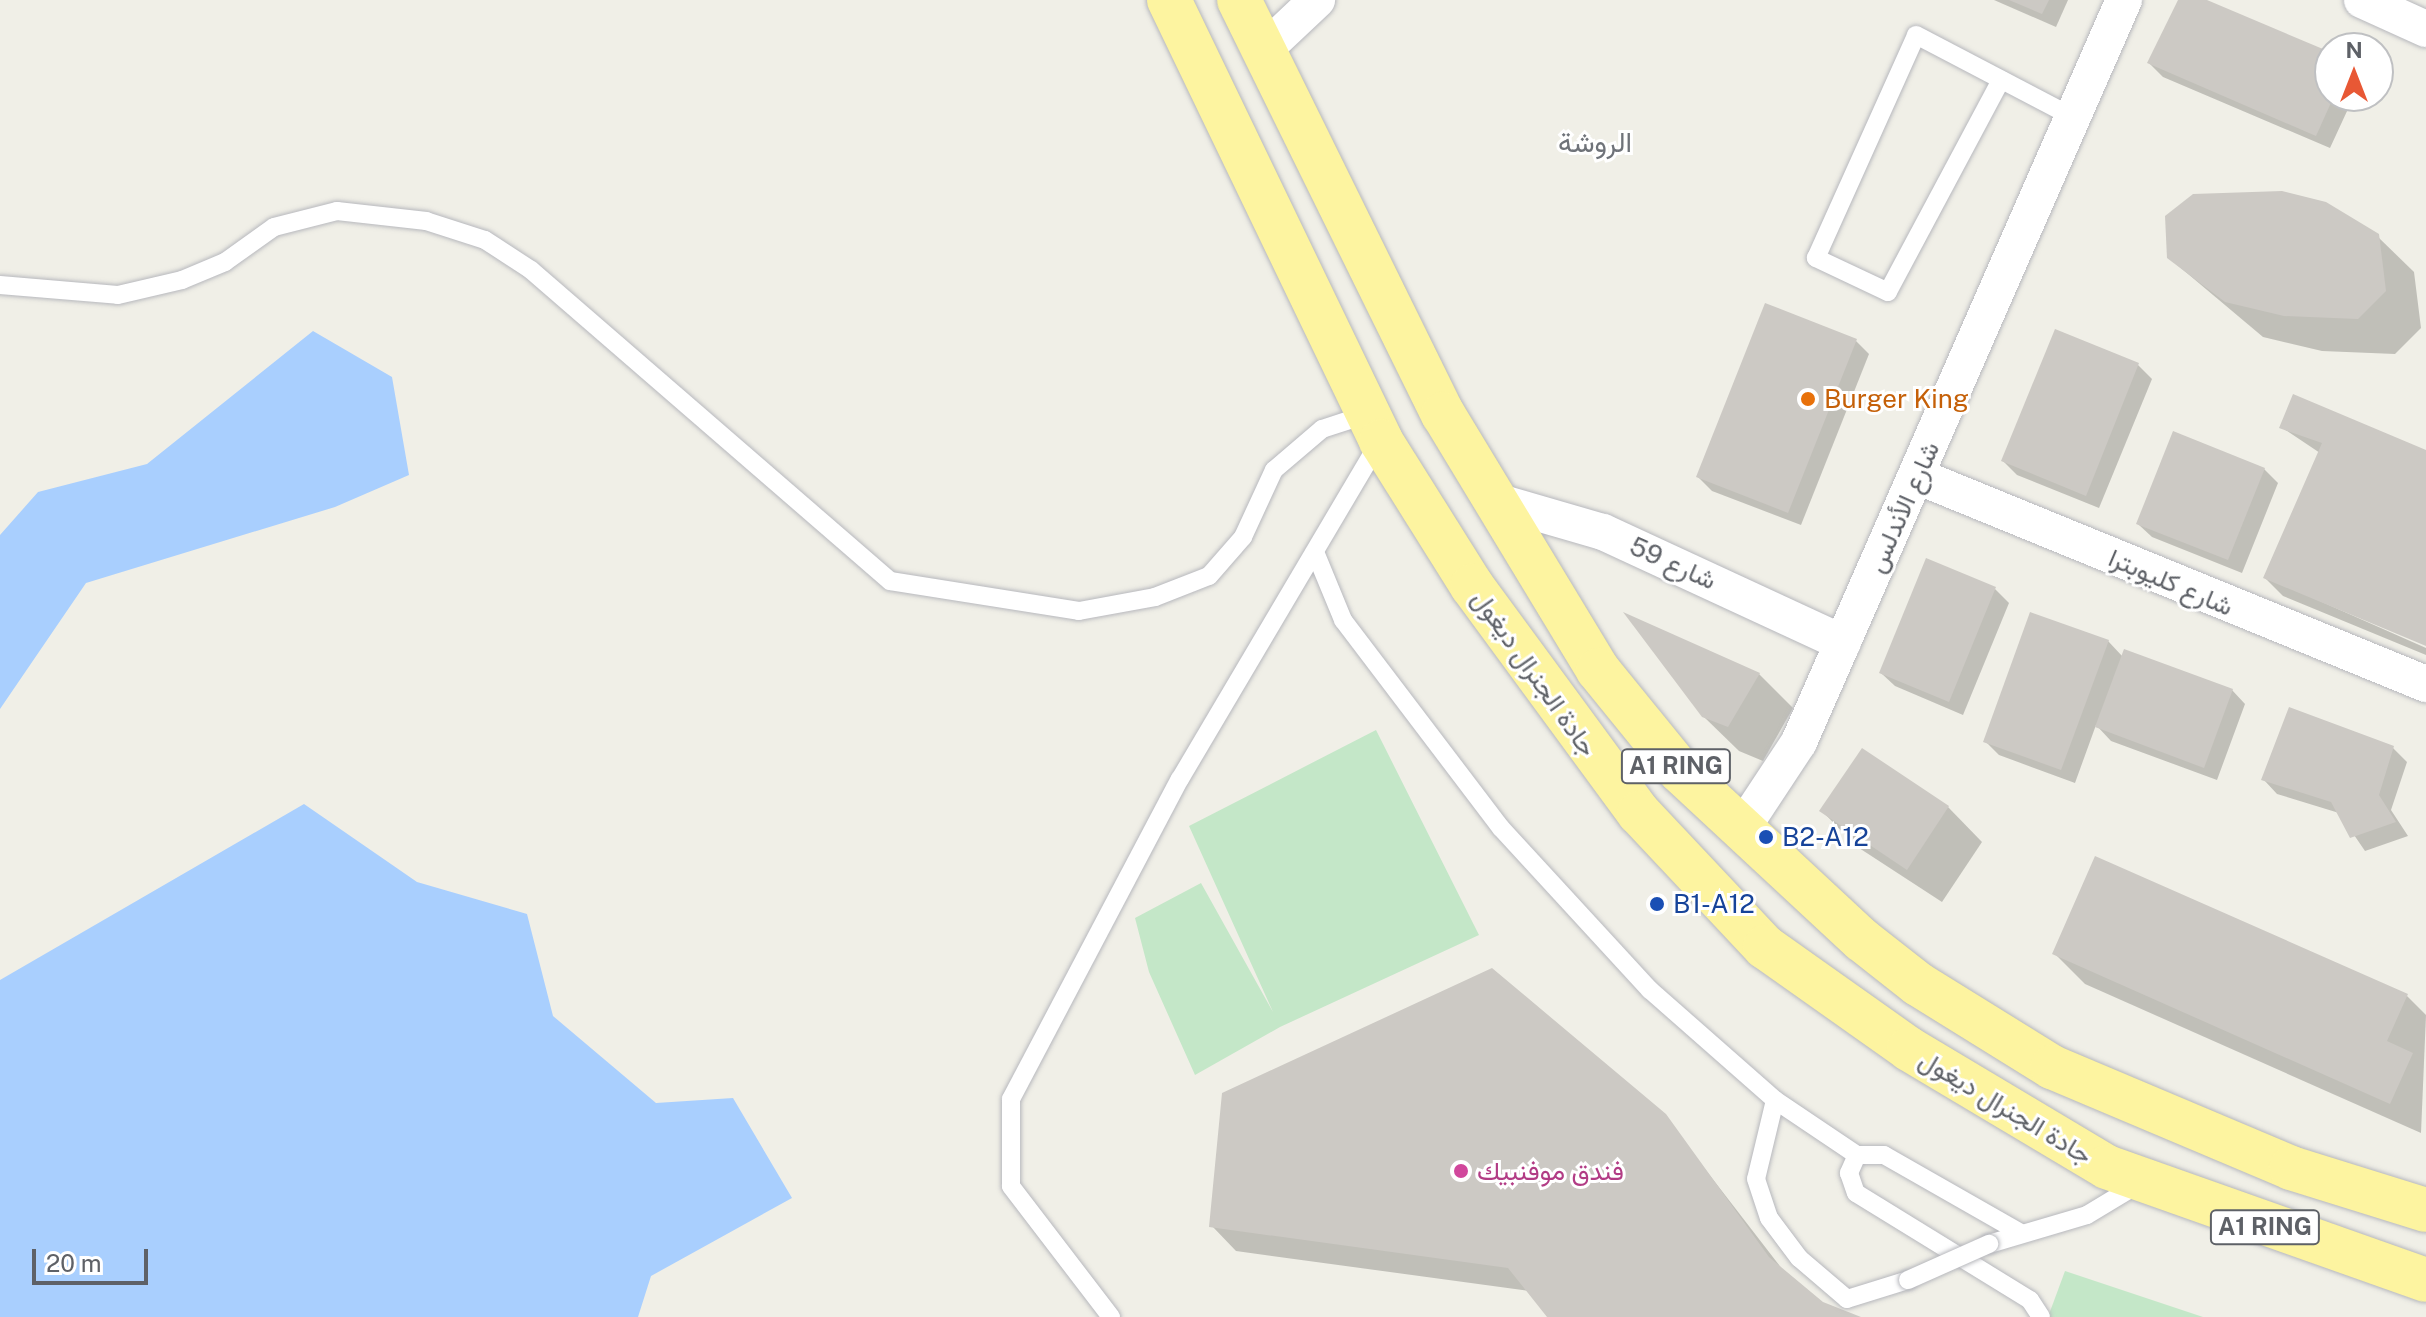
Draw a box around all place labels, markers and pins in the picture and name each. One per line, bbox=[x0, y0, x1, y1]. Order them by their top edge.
place label: Burger King bbox=[1824, 383, 1969, 415]
marker: Burger King bbox=[1799, 390, 1817, 408]
place label: B2-A12 bbox=[1782, 821, 1869, 853]
marker: B2-A12 bbox=[1757, 828, 1775, 846]
place label: B1-A12 bbox=[1673, 888, 1755, 920]
marker: B1-A12 bbox=[1648, 895, 1666, 913]
place label: فندق موفنبيك bbox=[1477, 1155, 1624, 1187]
marker: فندق موفنبيك bbox=[1452, 1162, 1470, 1180]

